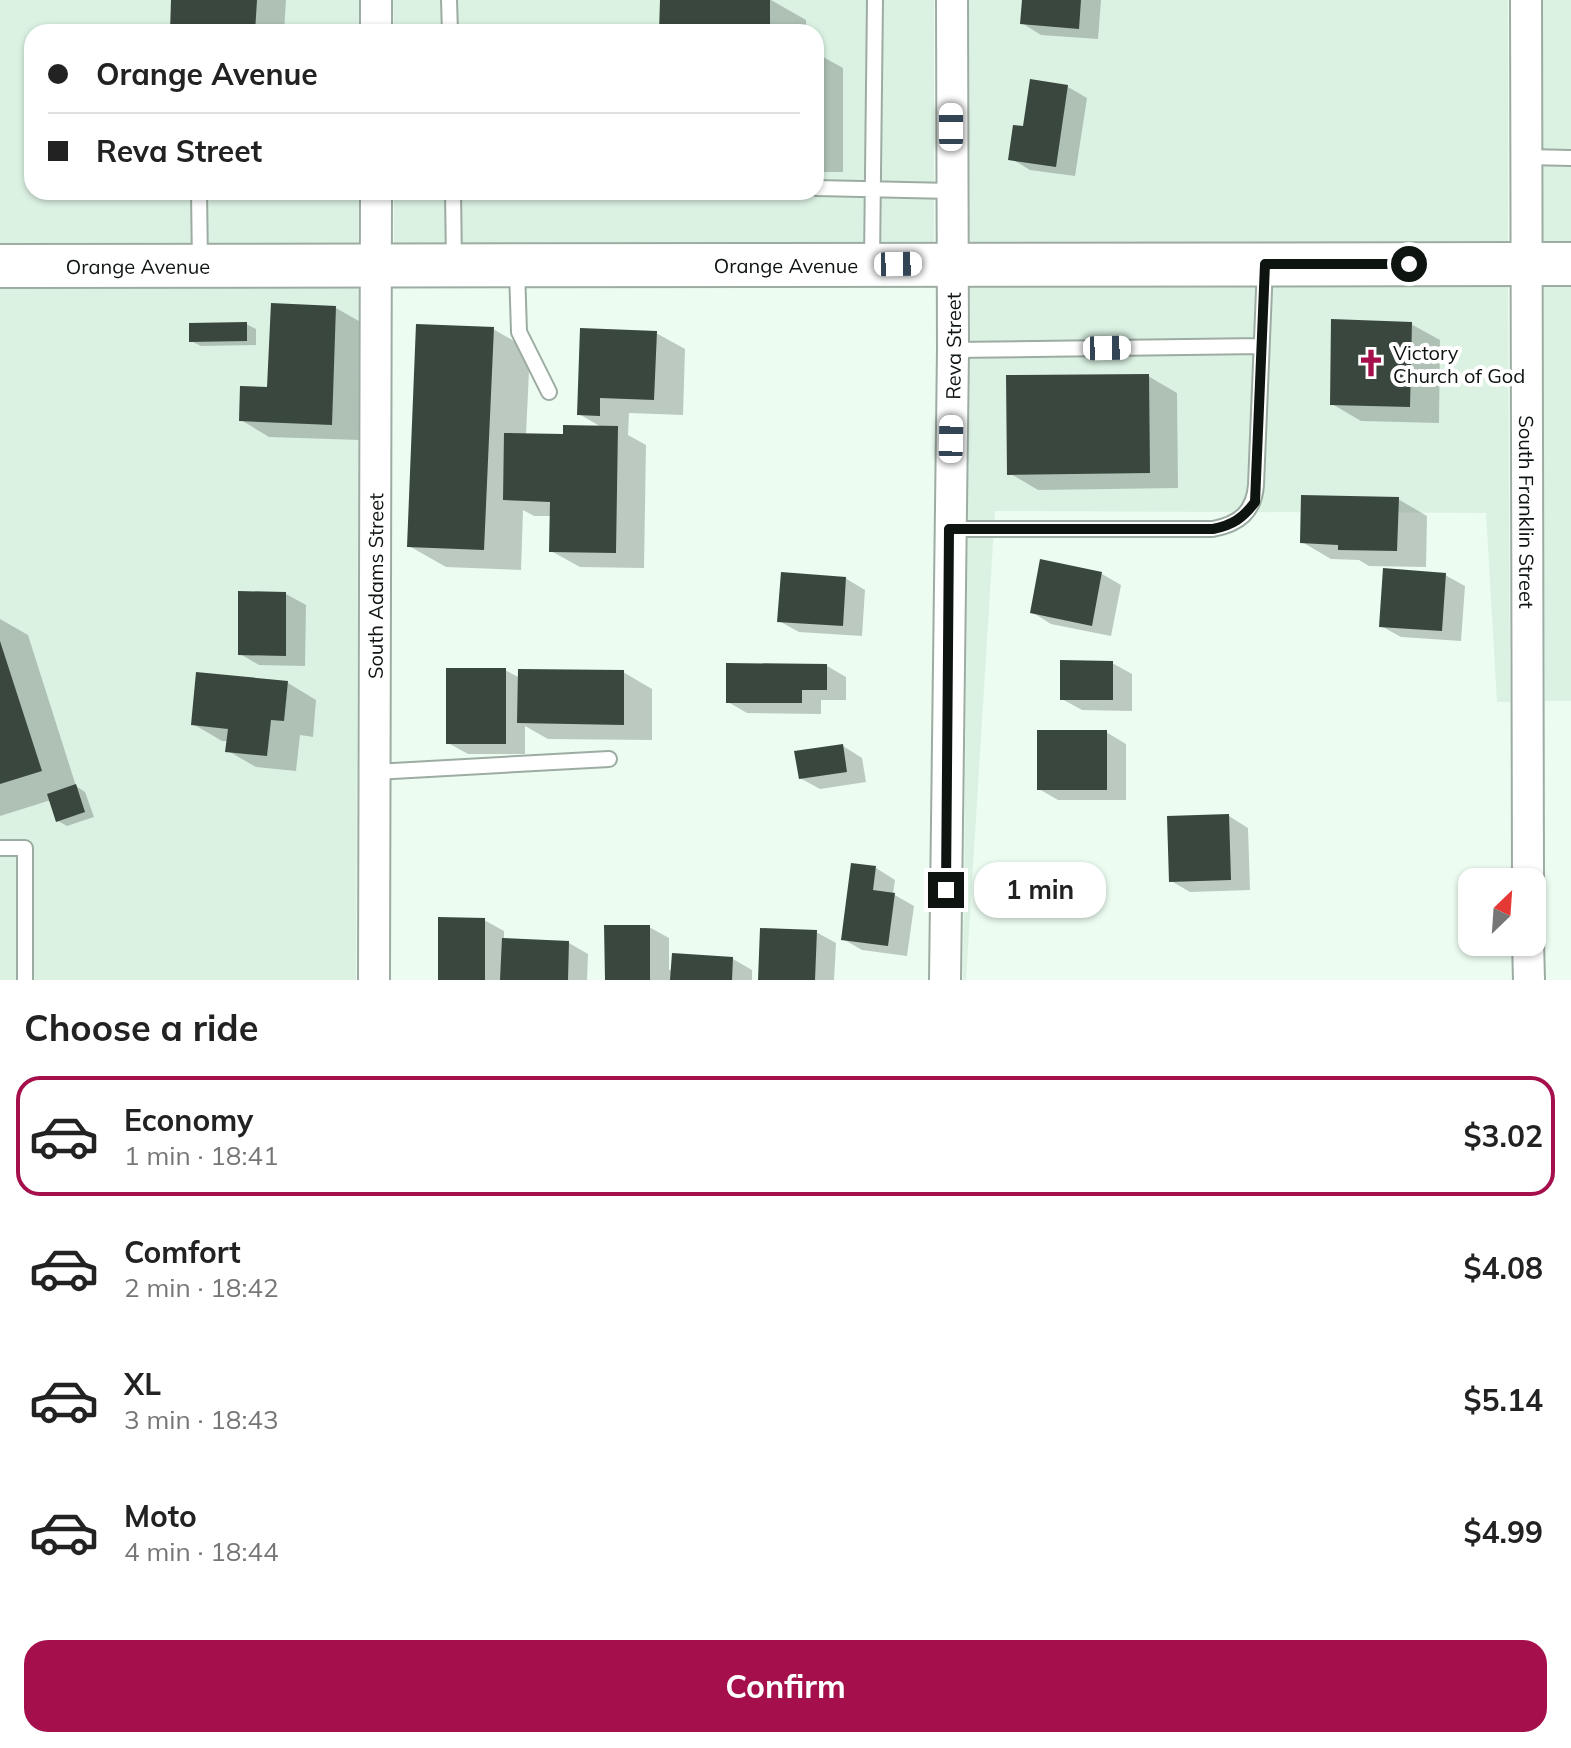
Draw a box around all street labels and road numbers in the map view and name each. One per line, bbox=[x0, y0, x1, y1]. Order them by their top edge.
street label: Orange Avenue bbox=[714, 252, 858, 278]
street label: Orange Avenue bbox=[66, 253, 210, 278]
street label: Reva Street bbox=[940, 292, 966, 400]
street label: South Franklin Street bbox=[1514, 415, 1540, 609]
street label: South Adams Street bbox=[362, 493, 388, 679]

